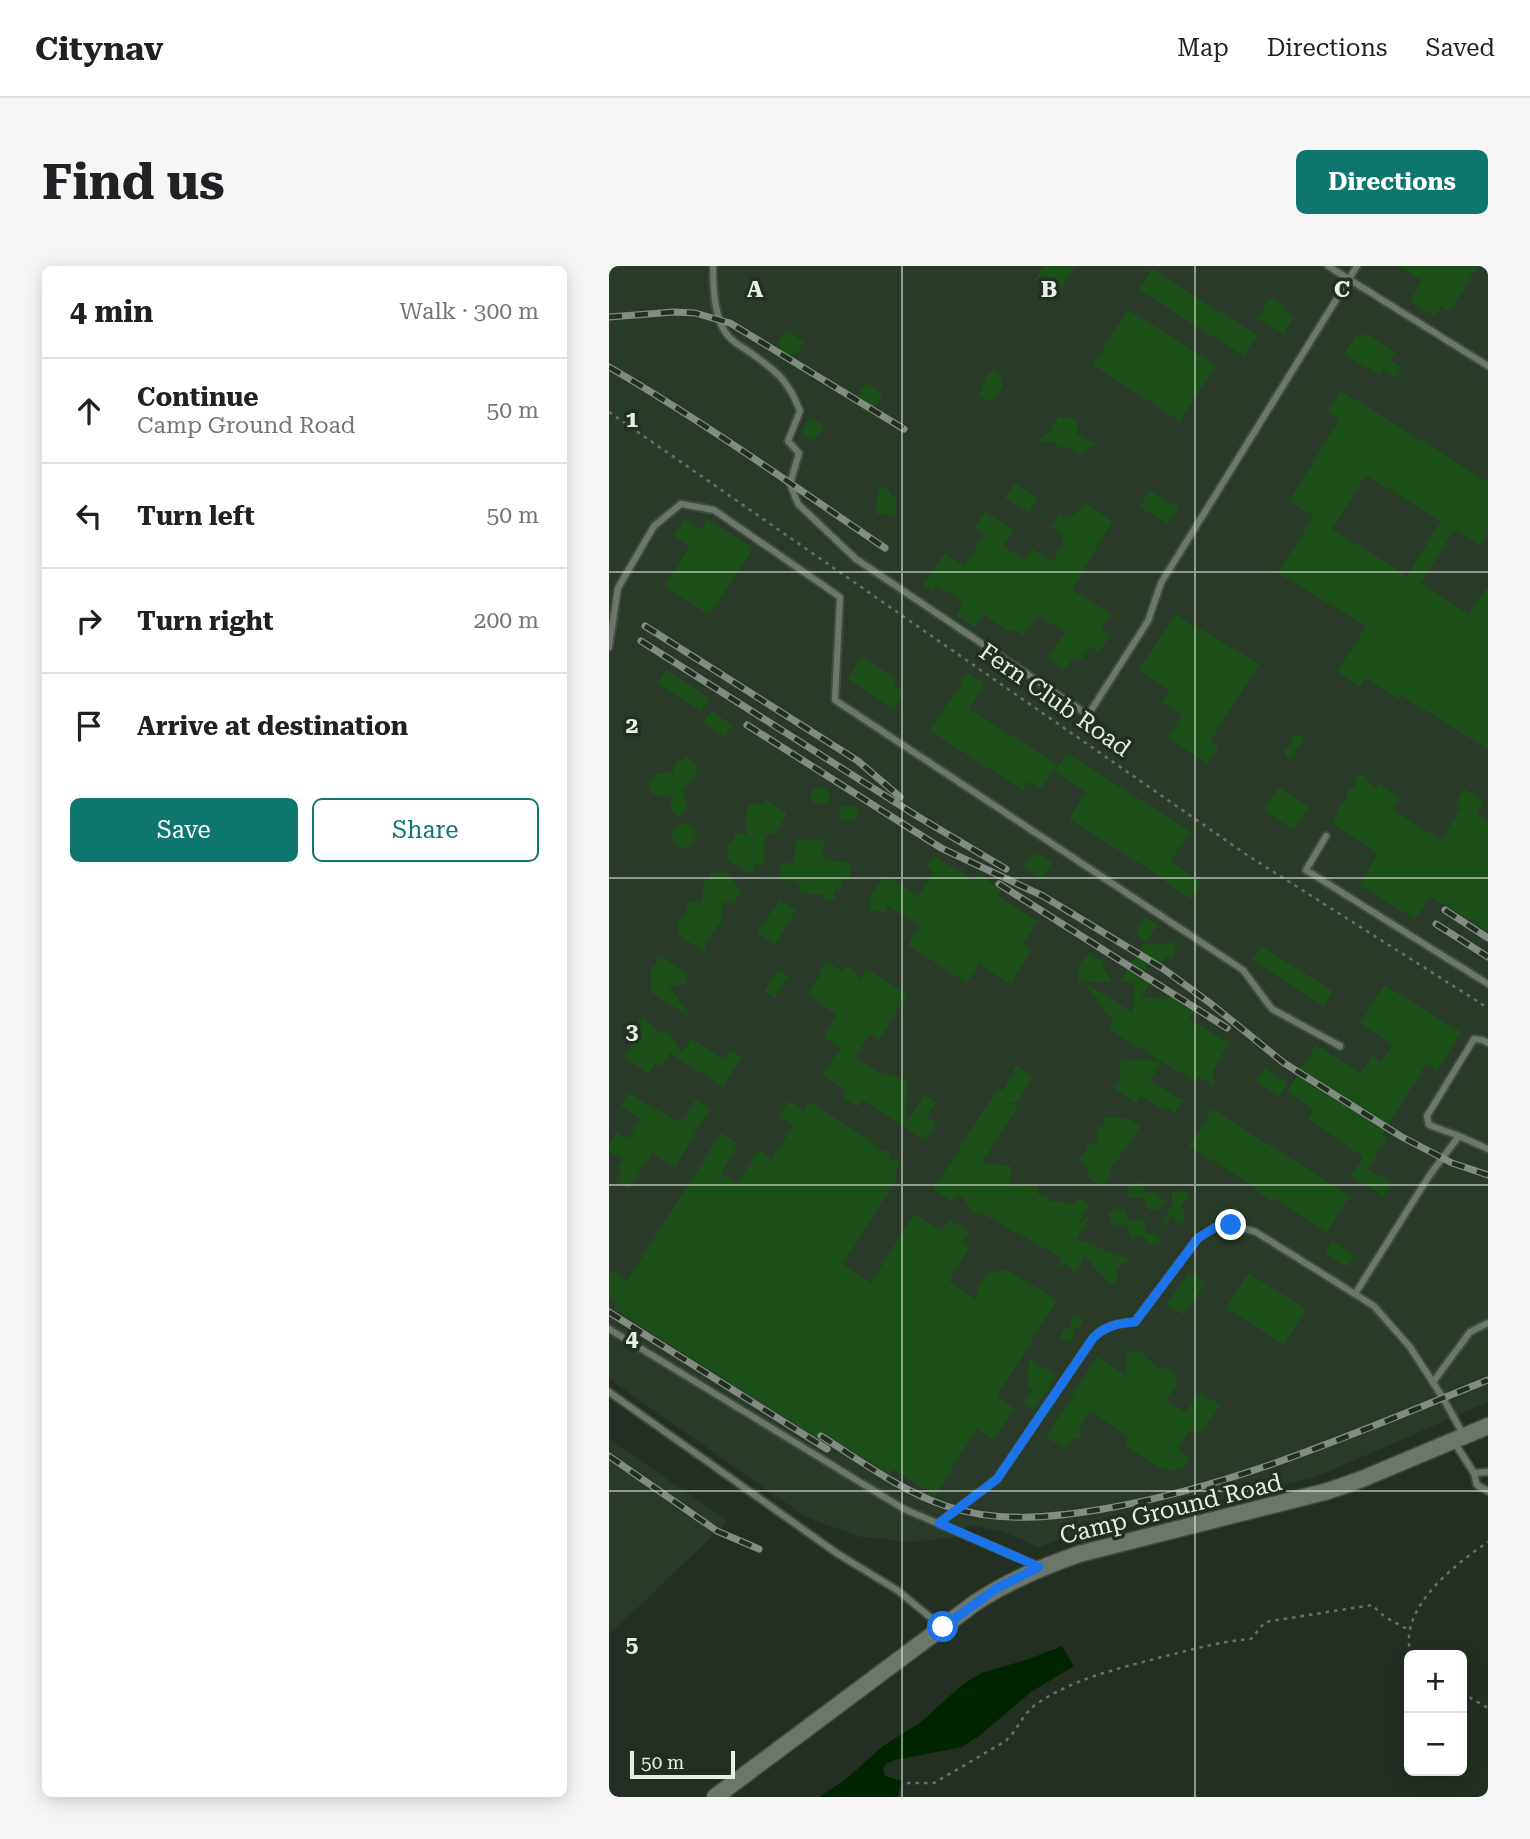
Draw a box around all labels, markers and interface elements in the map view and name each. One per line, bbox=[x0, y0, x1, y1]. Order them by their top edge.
text: Citynav bbox=[35, 29, 163, 68]
text: Map bbox=[1177, 34, 1229, 62]
text: Directions bbox=[1267, 34, 1387, 62]
text: Saved bbox=[1425, 34, 1495, 62]
button: Directions bbox=[1296, 150, 1488, 214]
text: Find us bbox=[42, 154, 225, 211]
text: A bbox=[747, 276, 764, 303]
text: B bbox=[1041, 276, 1057, 303]
text: C bbox=[1334, 276, 1350, 303]
text: 4 min bbox=[70, 294, 153, 329]
text: Walk · 300 m bbox=[400, 298, 539, 325]
text: Continue bbox=[137, 382, 259, 412]
icon: ahead bbox=[70, 392, 108, 430]
text: 50 m bbox=[486, 397, 539, 424]
text: 1 bbox=[626, 406, 639, 433]
text: Camp Ground Road bbox=[137, 412, 355, 439]
icon: left bbox=[70, 497, 108, 535]
text: Turn left bbox=[137, 501, 255, 531]
text: 50 m bbox=[486, 502, 539, 529]
icon: right bbox=[70, 602, 108, 640]
text: Turn right bbox=[137, 606, 273, 636]
text: 200 m bbox=[474, 607, 539, 634]
street label: Fern Club Road bbox=[974, 637, 1136, 763]
icon: arrive bbox=[70, 707, 108, 745]
text: Arrive at destination bbox=[137, 711, 408, 741]
text: 2 bbox=[626, 712, 638, 739]
button: Save bbox=[70, 798, 298, 862]
button: Share bbox=[312, 798, 539, 862]
text: 3 bbox=[626, 1018, 639, 1045]
route end bbox=[1215, 1209, 1246, 1240]
text: 4 bbox=[626, 1325, 639, 1352]
street label: Camp Ground Road bbox=[1057, 1468, 1285, 1550]
route start bbox=[927, 1611, 958, 1642]
text: 5 bbox=[626, 1631, 639, 1658]
map controls bbox=[1404, 1650, 1467, 1776]
button: + bbox=[1404, 1650, 1467, 1713]
button: − bbox=[1404, 1713, 1467, 1776]
scale bar bbox=[630, 1748, 735, 1780]
text: 50 m bbox=[641, 1751, 684, 1774]

